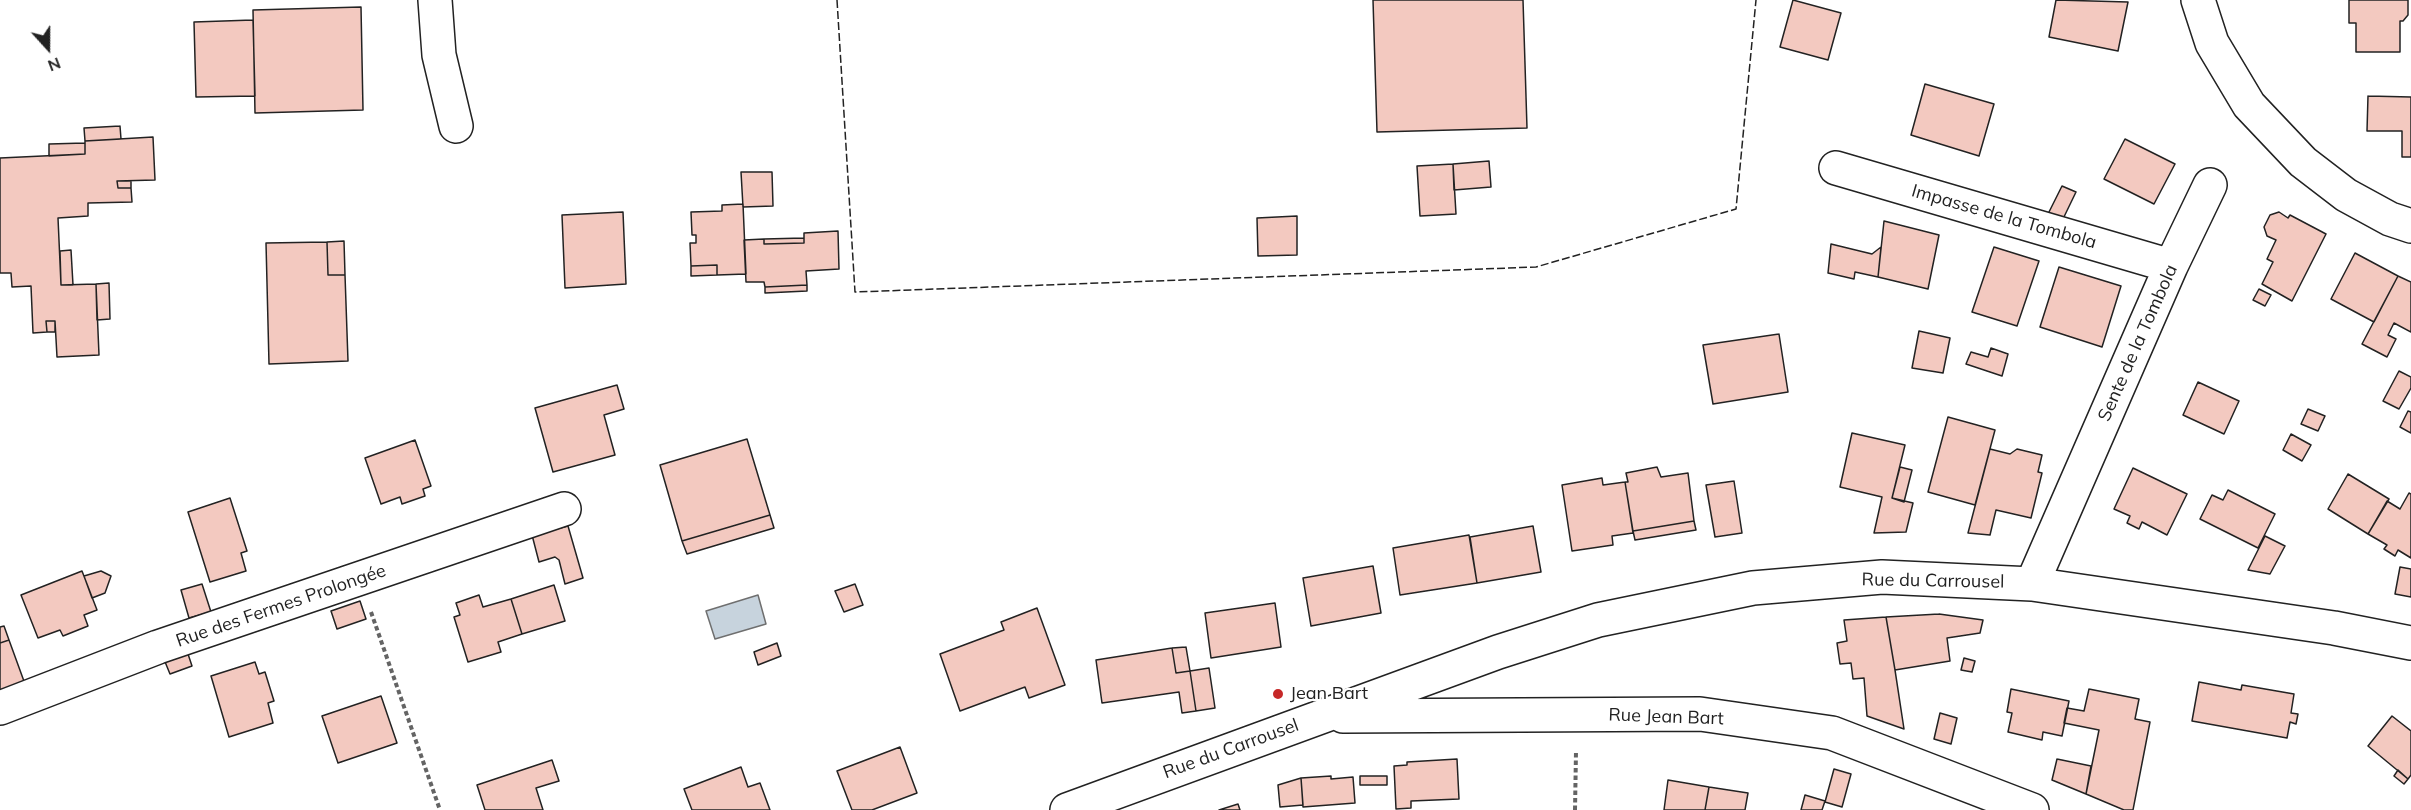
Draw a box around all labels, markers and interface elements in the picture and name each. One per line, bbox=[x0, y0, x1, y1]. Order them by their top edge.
north arrow bbox=[18, 18, 78, 78]
text: N bbox=[45, 53, 64, 76]
street label: Impasse de la Tombola bbox=[1909, 180, 2099, 254]
street label: Sente de la Tombola bbox=[2094, 261, 2182, 425]
street label: Rue des Fermes Prolongée bbox=[173, 560, 389, 652]
street label: Rue du Carrousel bbox=[1861, 569, 2005, 593]
place label: Jean Bart bbox=[1290, 683, 1368, 705]
marker: Jean Bart bbox=[1271, 687, 1285, 701]
street label: Rue Jean Bart bbox=[1608, 704, 1724, 730]
street label: Rue du Carrousel bbox=[1160, 714, 1302, 784]

